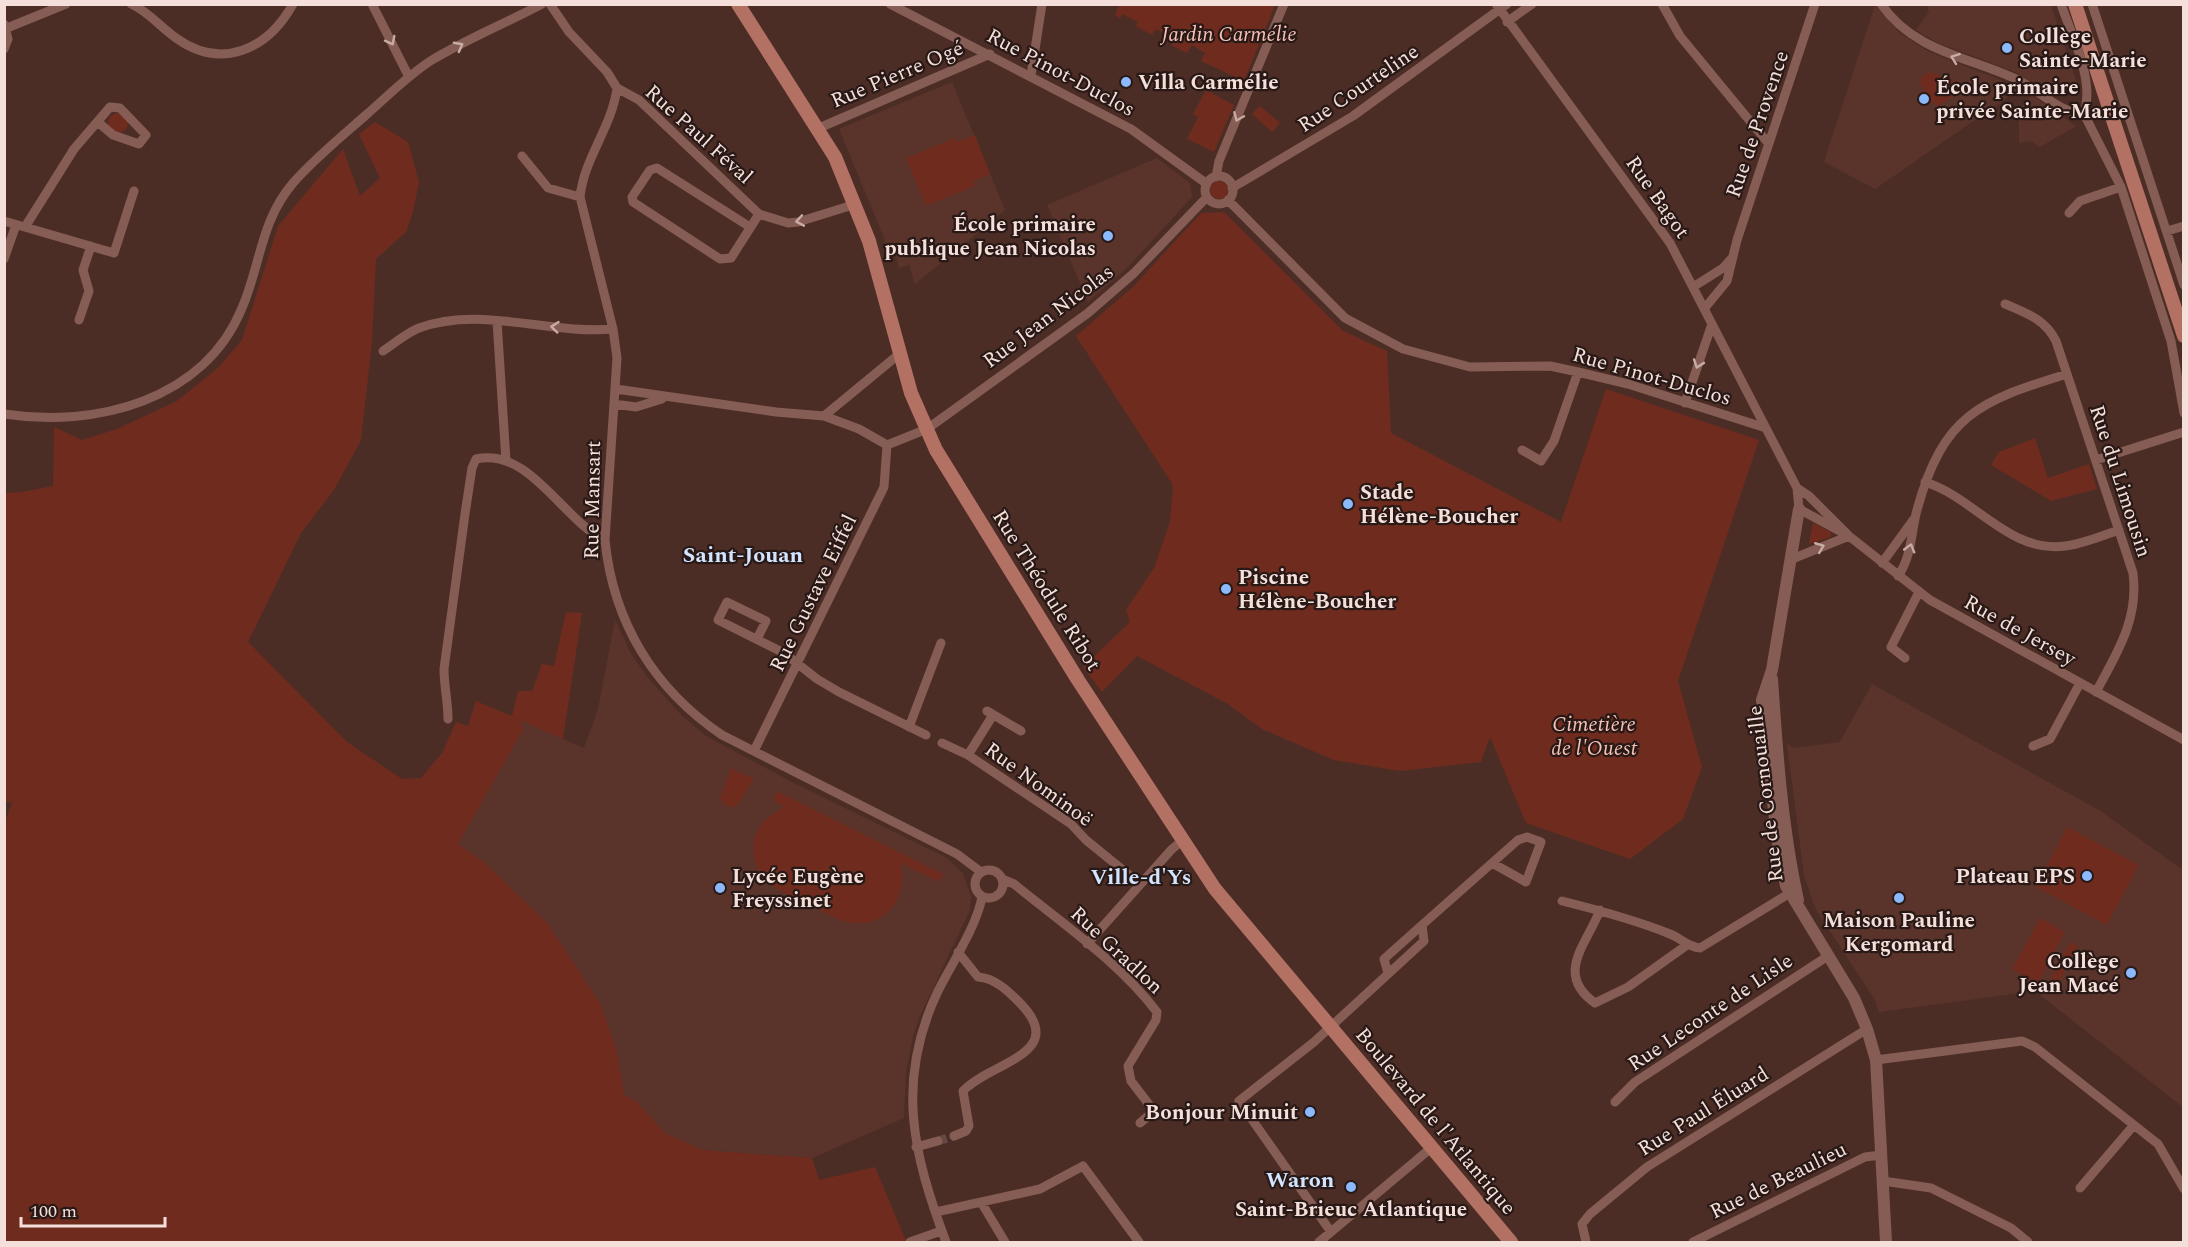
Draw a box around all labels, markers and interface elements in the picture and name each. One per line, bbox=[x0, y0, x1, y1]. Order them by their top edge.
park label: Jardin Carmélie bbox=[1159, 19, 1297, 51]
street label: Rue Pinot-Duclos bbox=[981, 20, 1141, 126]
place label: Collège Sainte-Marie bbox=[2019, 21, 2147, 77]
street label: Rue Pierre Ogé bbox=[826, 33, 969, 117]
one-way arrow bbox=[384, 34, 395, 45]
street label: Rue Courteline bbox=[1291, 36, 1426, 141]
marker: Collège Sainte-Marie bbox=[2000, 41, 2014, 55]
one-way arrow bbox=[453, 42, 463, 53]
street label: Rue de Provence bbox=[1718, 46, 1798, 202]
one-way arrow bbox=[1951, 52, 1961, 65]
place label: Villa Carmélie bbox=[1138, 67, 1279, 99]
place label: École primaire privée Sainte-Marie bbox=[1936, 72, 2128, 128]
marker: Villa Carmélie bbox=[1119, 75, 1133, 89]
street label: Rue Paul Féval bbox=[637, 77, 760, 192]
marker: École primaire privée Sainte-Marie bbox=[1917, 92, 1931, 106]
one-way arrow bbox=[1233, 110, 1245, 121]
street label: Rue Bagot bbox=[1617, 149, 1698, 246]
place label: École primaire publique Jean Nicolas bbox=[884, 209, 1096, 265]
one-way arrow bbox=[795, 214, 805, 227]
marker: École primaire publique Jean Nicolas bbox=[1101, 229, 1115, 243]
street label: Rue Jean Nicolas bbox=[976, 257, 1121, 377]
one-way arrow bbox=[551, 321, 560, 333]
street label: Rue Pinot-Duclos bbox=[1568, 339, 1735, 415]
one-way arrow bbox=[1693, 358, 1706, 369]
street label: Rue du Limousin bbox=[2080, 401, 2160, 562]
street label: Rue Mansart bbox=[576, 440, 610, 560]
place label: Stade Hélène-Boucher bbox=[1360, 477, 1518, 533]
marker: Stade Hélène-Boucher bbox=[1341, 497, 1355, 511]
street label: Rue Théodule Ribot bbox=[983, 503, 1109, 678]
street label: Rue Gustave Eiffel bbox=[762, 509, 866, 678]
district label: Saint-Jouan bbox=[683, 539, 804, 572]
one-way arrow bbox=[1814, 541, 1825, 554]
one-way arrow bbox=[1902, 543, 1915, 553]
place label: Piscine Hélène-Boucher bbox=[1238, 562, 1396, 618]
marker: Piscine Hélène-Boucher bbox=[1219, 582, 1233, 596]
street label: Rue de Jersey bbox=[1958, 587, 2082, 675]
street label: Rue de Cornouaille bbox=[1739, 704, 1793, 884]
park label: Cimetière de l'Ouest bbox=[1551, 709, 1637, 765]
street label: Rue Nominoë bbox=[977, 734, 1099, 835]
place label: Lycée Eugène Freyssinet bbox=[732, 861, 864, 917]
district label: Ville-d'Ys bbox=[1091, 861, 1191, 894]
place label: Plateau EPS bbox=[1955, 861, 2075, 893]
marker: Plateau EPS bbox=[2080, 869, 2094, 883]
marker: Lycée Eugène Freyssinet bbox=[713, 881, 727, 895]
marker: Maison Pauline Kergomard bbox=[1892, 891, 1906, 905]
street label: Rue Gradlon bbox=[1062, 899, 1170, 1003]
place label: Maison Pauline Kergomard bbox=[1823, 905, 1975, 961]
street label: Rue Leconte de Lisle bbox=[1621, 945, 1800, 1080]
place label: Collège Jean Macé bbox=[2019, 946, 2119, 1002]
marker: Collège Jean Macé bbox=[2124, 966, 2138, 980]
street label: Boulevard de l'Atlantique bbox=[1347, 1021, 1524, 1223]
street label: Rue Paul Éluard bbox=[1632, 1059, 1775, 1165]
place label: Bonjour Minuit bbox=[1145, 1097, 1298, 1129]
marker: Bonjour Minuit bbox=[1303, 1105, 1317, 1119]
street label: Rue de Beaulieu bbox=[1704, 1134, 1853, 1228]
district label: Waron bbox=[1266, 1164, 1335, 1197]
marker: Saint-Brieuc Atlantique bbox=[1344, 1180, 1358, 1194]
scale bar bbox=[21, 1190, 165, 1228]
place label: Saint-Brieuc Atlantique bbox=[1235, 1194, 1467, 1226]
text: 100 m bbox=[30, 1198, 77, 1225]

